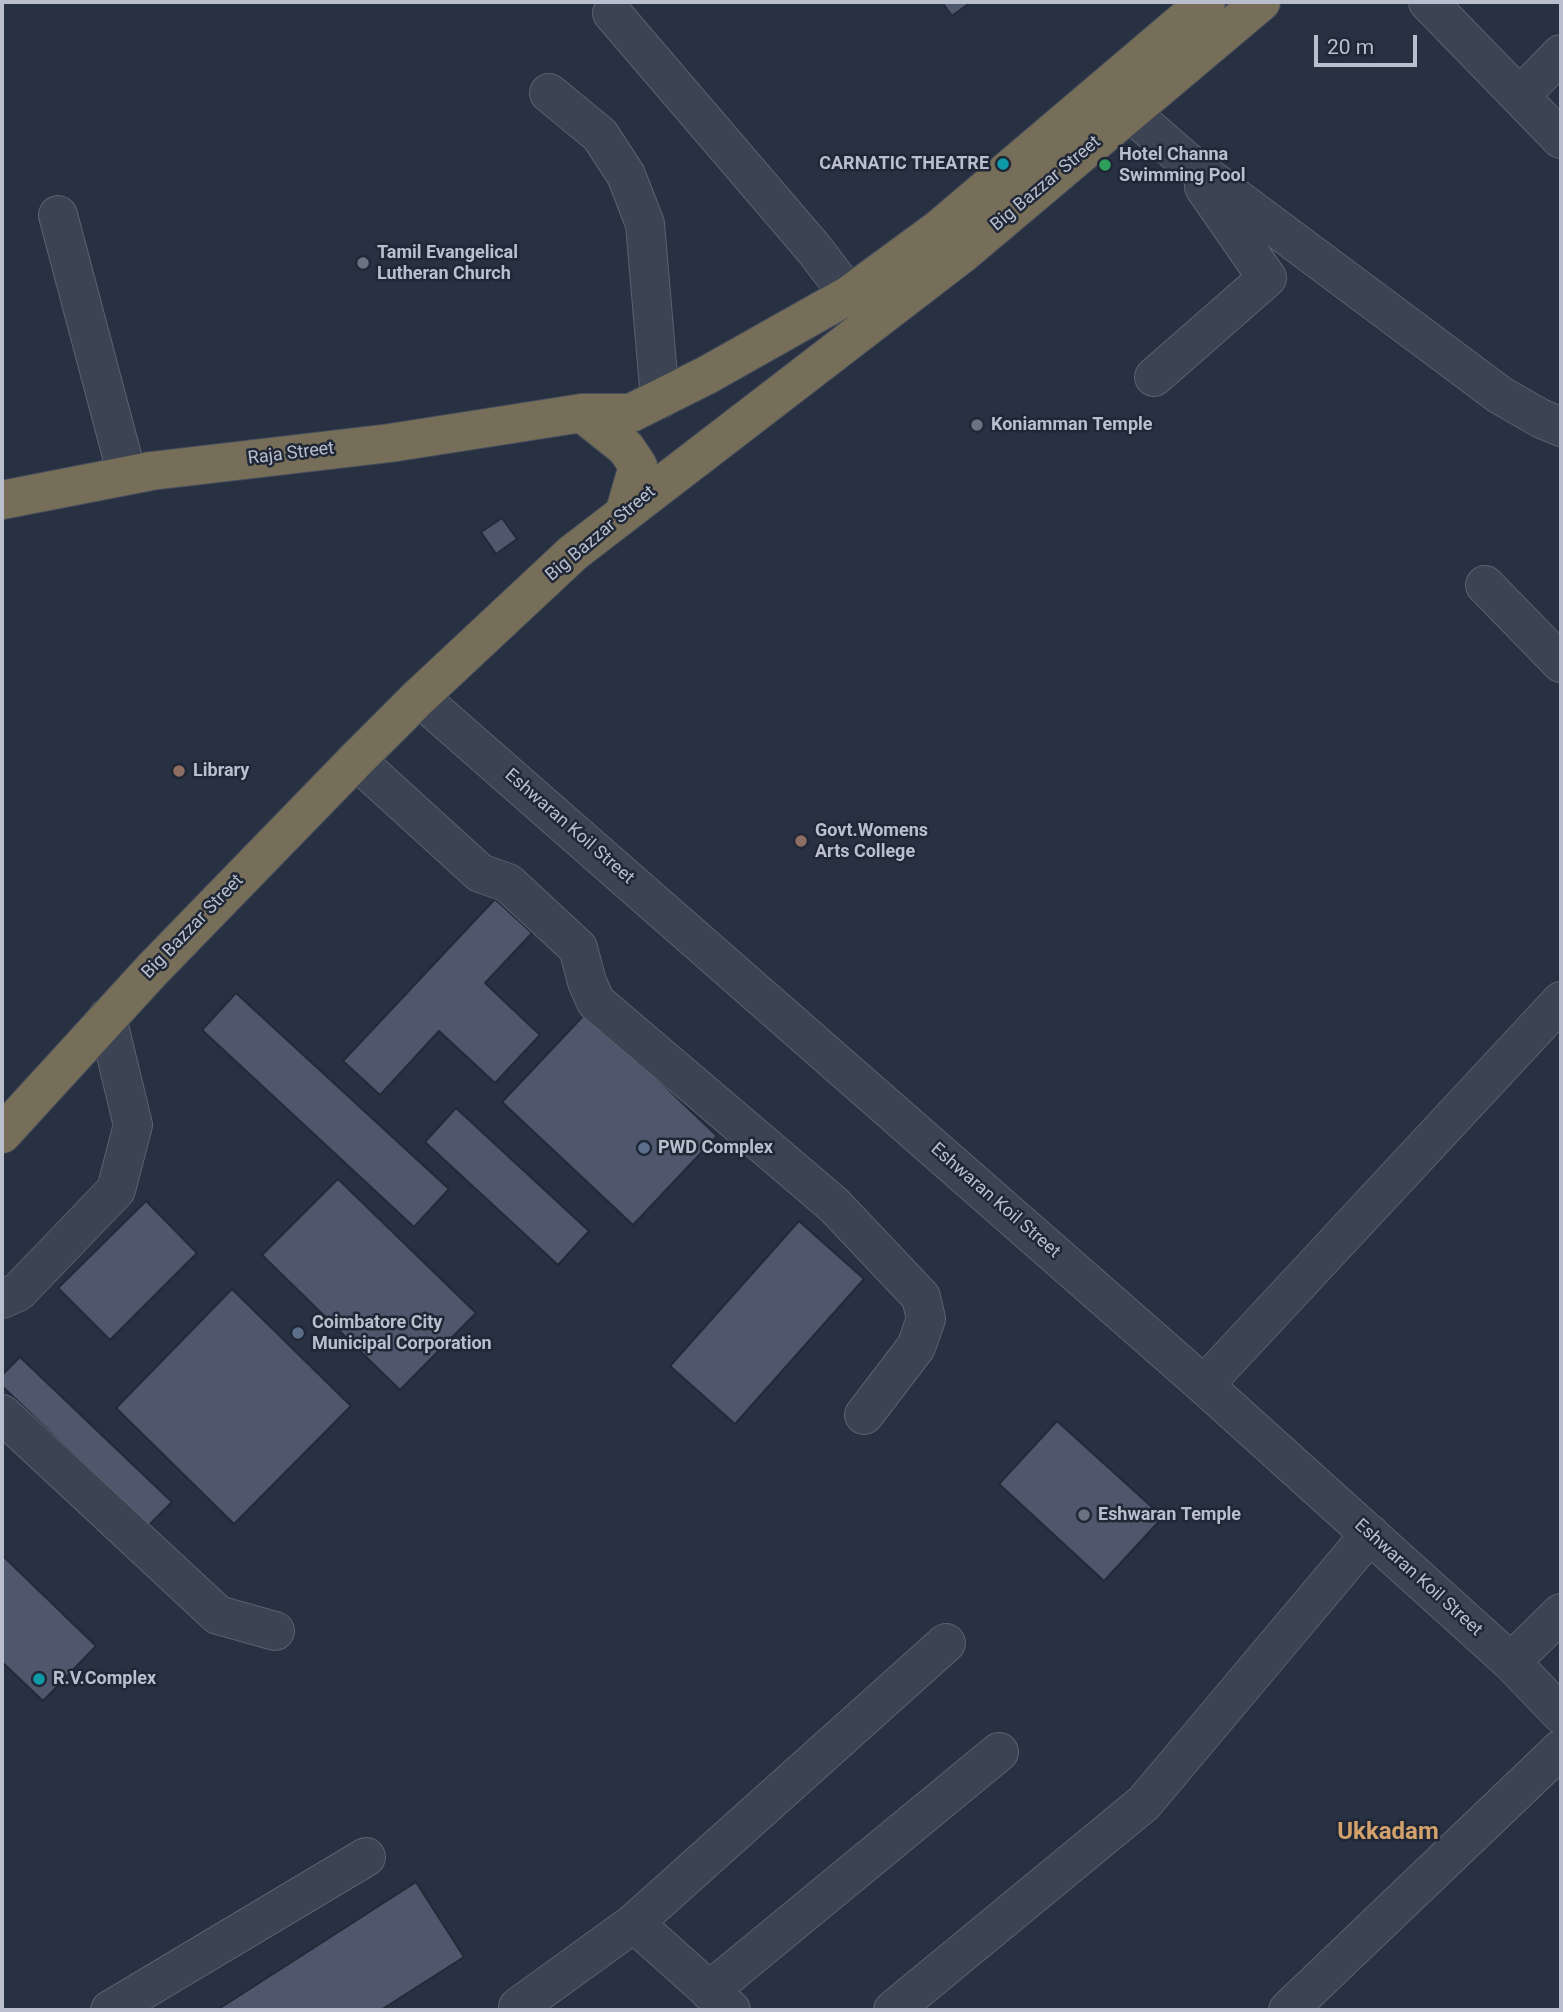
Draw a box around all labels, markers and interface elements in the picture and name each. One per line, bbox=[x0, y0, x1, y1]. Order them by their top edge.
scale bar bbox=[1318, 21, 1421, 65]
text: 20 m bbox=[1327, 35, 1374, 59]
street label: Big Bazzar Street bbox=[987, 132, 1105, 236]
place label: Hotel Channa Swimming Pool bbox=[1119, 144, 1245, 186]
place label: CARNATIC THEATRE bbox=[819, 153, 989, 175]
marker: CARNATIC THEATRE bbox=[995, 156, 1011, 172]
marker: Hotel Channa Swimming Pool bbox=[1097, 157, 1113, 173]
place label: Tamil Evangelical Lutheran Church bbox=[377, 242, 518, 284]
marker: Tamil Evangelical Lutheran Church bbox=[355, 255, 371, 271]
place label: Koniamman Temple bbox=[991, 414, 1152, 436]
marker: Koniamman Temple bbox=[969, 417, 985, 433]
street label: Raja Street bbox=[247, 438, 335, 470]
street label: Big Bazzar Street bbox=[542, 482, 660, 586]
place label: Library bbox=[193, 760, 249, 782]
marker: Library bbox=[171, 763, 187, 779]
street label: Eshwaran Koil Street bbox=[500, 765, 638, 889]
place label: Govt.Womens Arts College bbox=[815, 820, 928, 862]
marker: Govt.Womens Arts College bbox=[793, 833, 809, 849]
street label: Big Bazzar Street bbox=[138, 870, 248, 984]
place label: PWD Complex bbox=[658, 1137, 773, 1159]
street label: Eshwaran Koil Street bbox=[926, 1139, 1064, 1263]
marker: PWD Complex bbox=[636, 1140, 652, 1156]
place label: Coimbatore City Municipal Corporation bbox=[312, 1312, 492, 1354]
marker: Coimbatore City Municipal Corporation bbox=[290, 1325, 306, 1341]
place label: Eshwaran Temple bbox=[1098, 1504, 1241, 1526]
marker: Eshwaran Temple bbox=[1076, 1507, 1092, 1523]
street label: Eshwaran Koil Street bbox=[1350, 1515, 1486, 1641]
place label: R.V.Complex bbox=[53, 1668, 156, 1690]
marker: R.V.Complex bbox=[31, 1671, 47, 1687]
district label: Ukkadam bbox=[1337, 1819, 1439, 1847]

